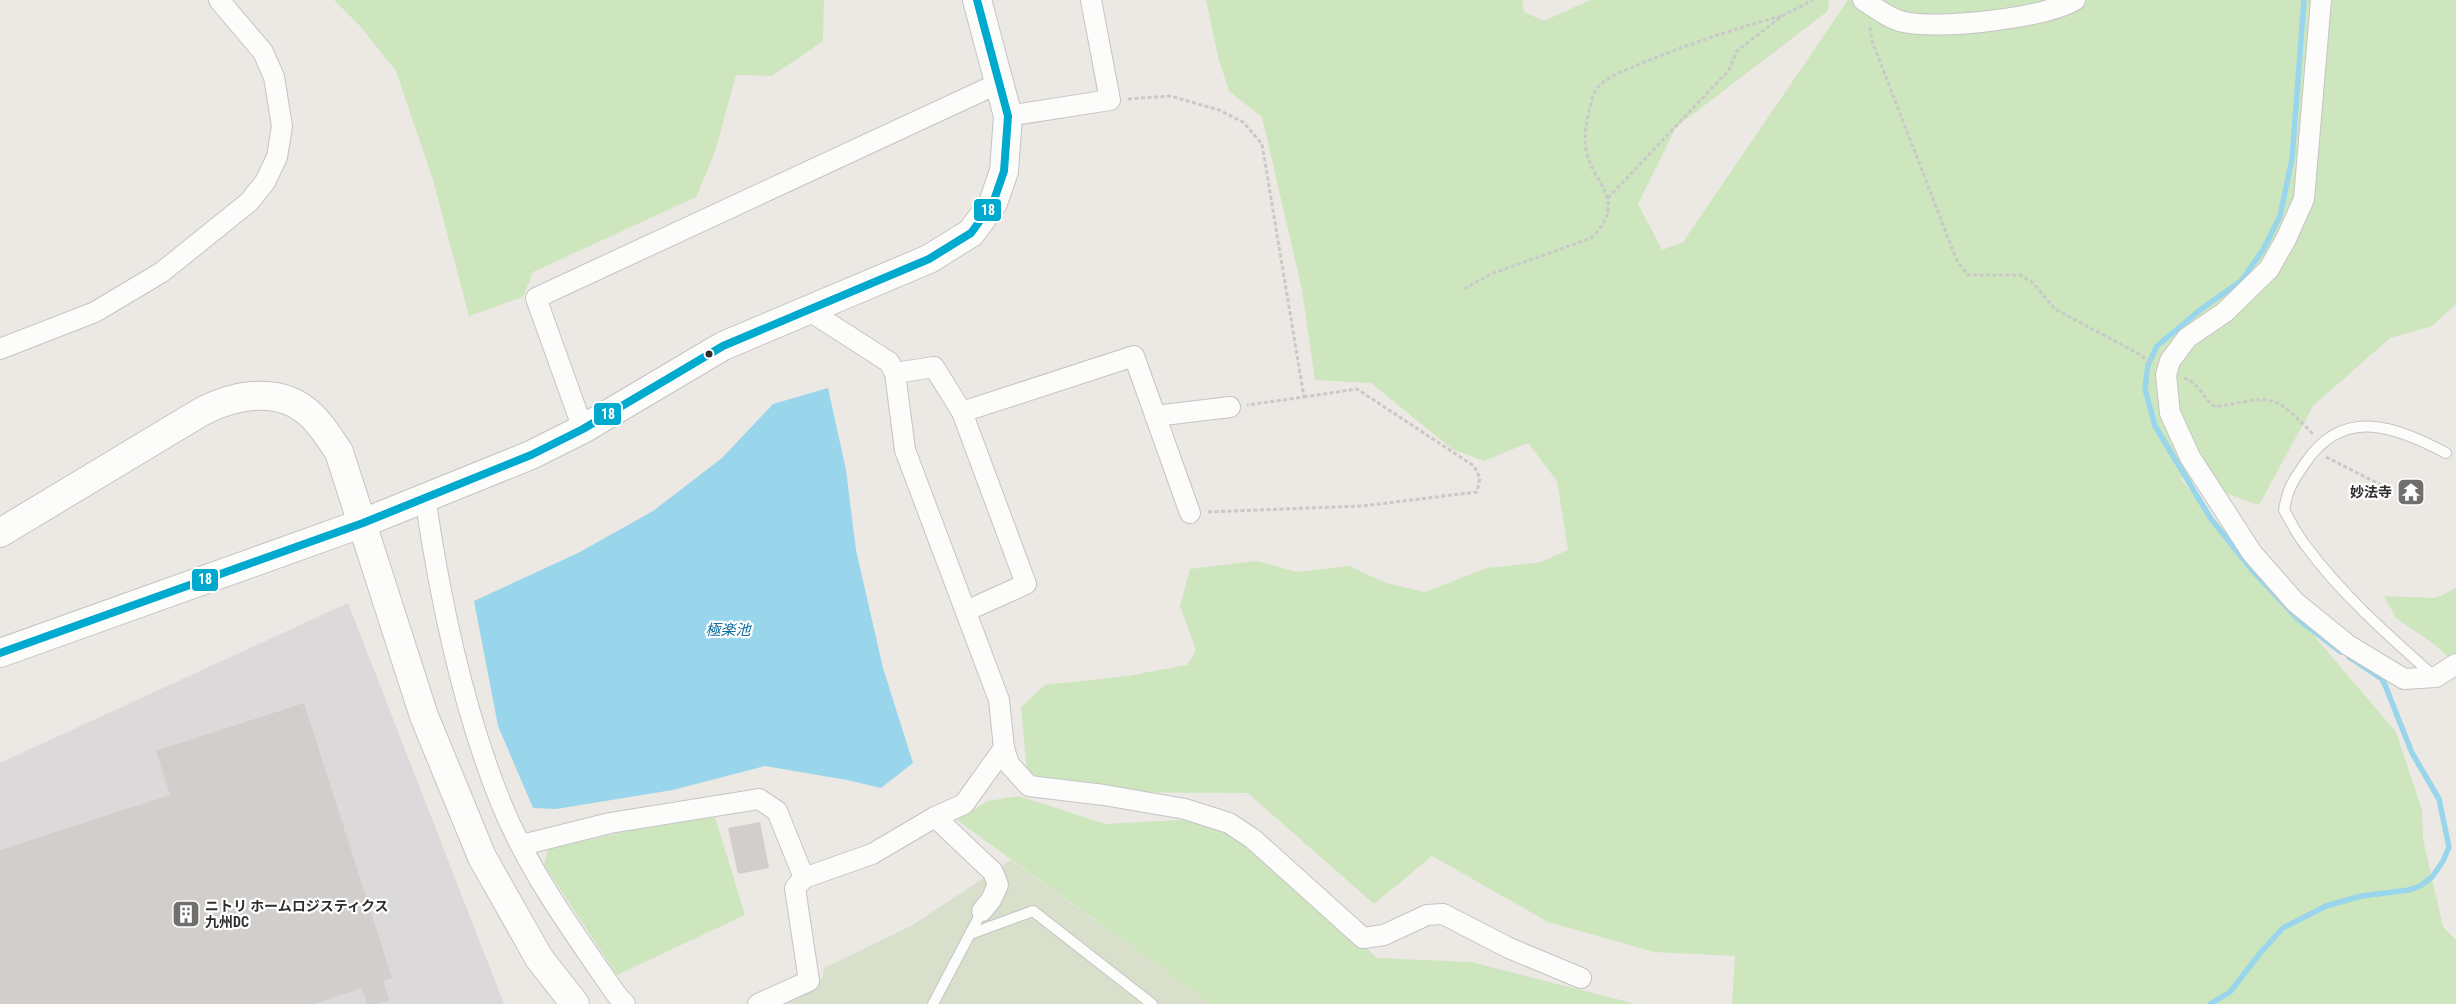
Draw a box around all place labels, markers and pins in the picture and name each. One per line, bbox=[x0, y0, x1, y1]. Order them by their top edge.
unlabelled marker bbox=[704, 349, 714, 359]
temple icon: 妙法寺 bbox=[2396, 477, 2426, 507]
place label: 妙法寺 bbox=[2350, 484, 2392, 500]
place label: ニトリ ホームロジスティクス 九州DC bbox=[205, 898, 389, 930]
building icon: ニトリ ホームロジスティクス 九州DC bbox=[171, 899, 201, 929]

